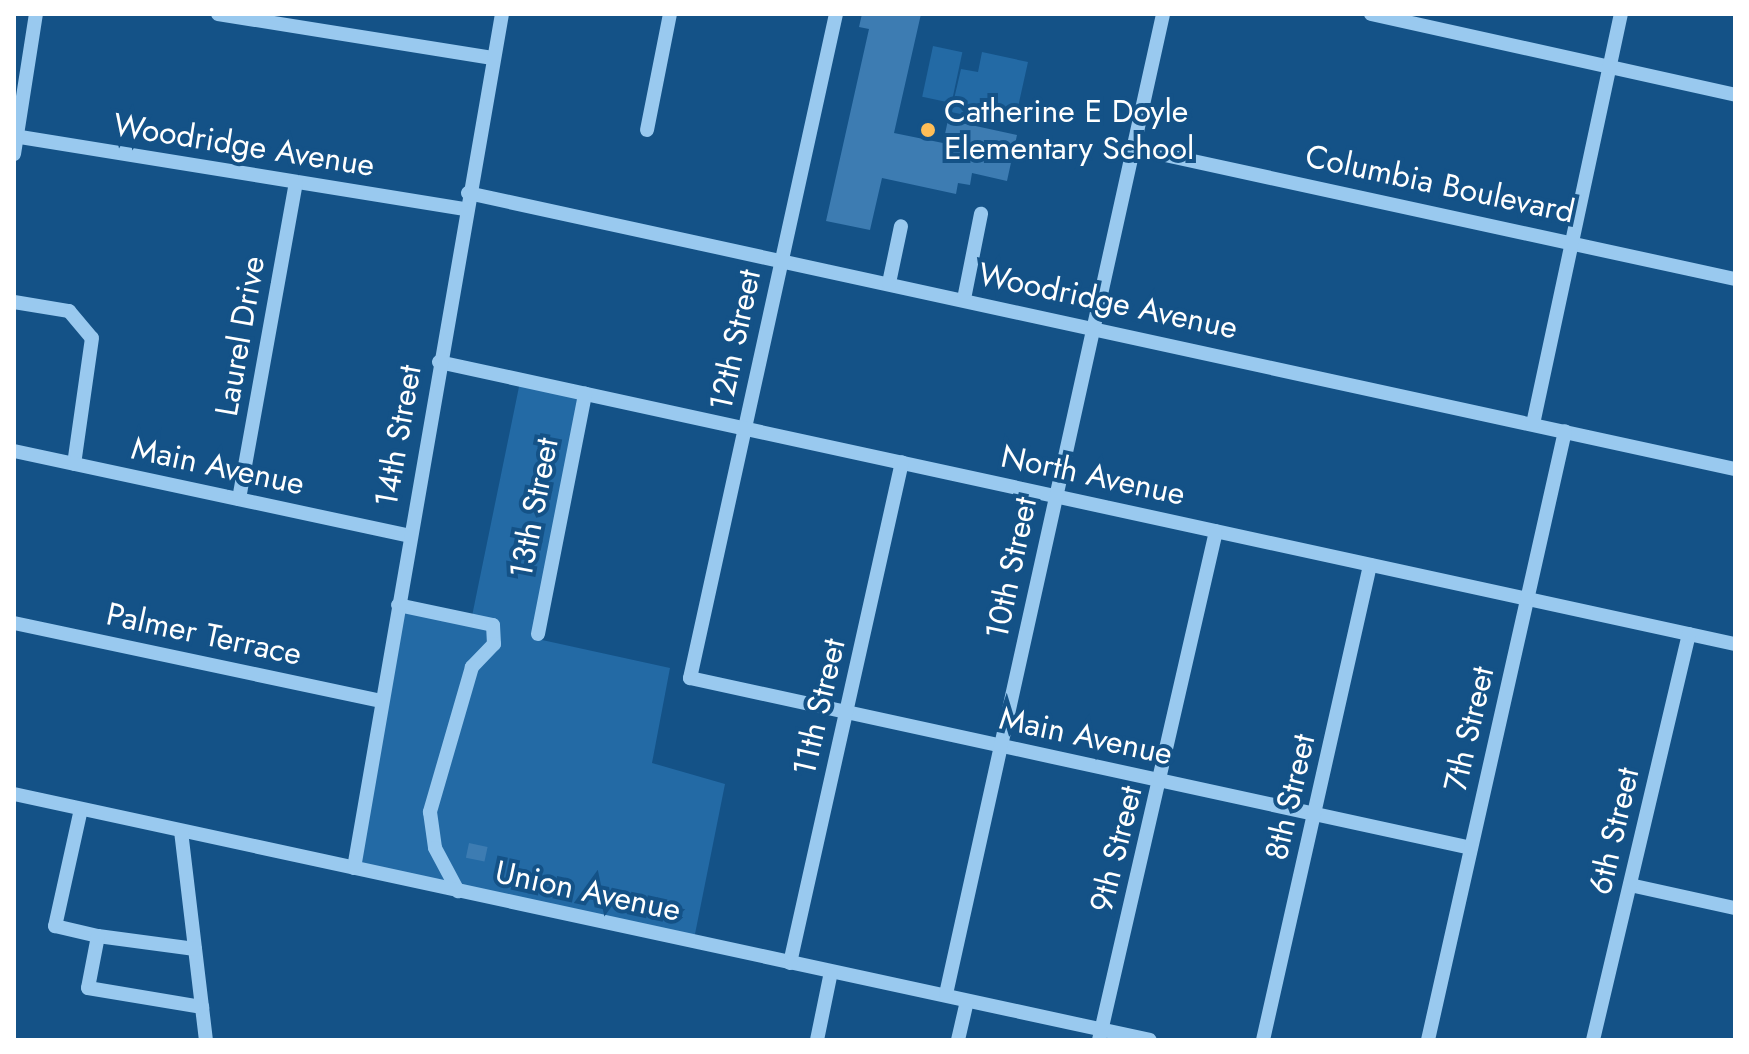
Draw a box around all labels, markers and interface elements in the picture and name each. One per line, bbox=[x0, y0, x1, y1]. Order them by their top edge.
place label: Catherine E Doyle Elementary School bbox=[944, 93, 1194, 168]
street label: Woodridge Avenue bbox=[111, 105, 377, 185]
marker: Catherine E Doyle Elementary School bbox=[919, 121, 937, 139]
street label: Columbia Boulevard bbox=[1302, 137, 1578, 231]
street label: Laurel Drive bbox=[207, 253, 273, 419]
street label: Woodridge Avenue bbox=[975, 255, 1241, 347]
street label: 12th Street bbox=[701, 266, 769, 414]
street label: 14th Street bbox=[367, 362, 429, 510]
street label: Main Avenue bbox=[128, 429, 308, 503]
street label: 13th Street bbox=[502, 434, 566, 582]
street label: North Avenue bbox=[998, 437, 1188, 513]
street label: 10th Street bbox=[977, 494, 1045, 642]
street label: Palmer Terrace bbox=[103, 595, 305, 673]
street label: 11th Street bbox=[785, 635, 853, 779]
street label: 7th Street bbox=[1436, 663, 1502, 795]
street label: Main Avenue bbox=[996, 699, 1176, 773]
street label: 8th Street bbox=[1257, 730, 1323, 864]
street label: 6th Street bbox=[1581, 764, 1647, 898]
street label: 9th Street bbox=[1082, 782, 1150, 916]
street label: Union Avenue bbox=[492, 853, 684, 929]

